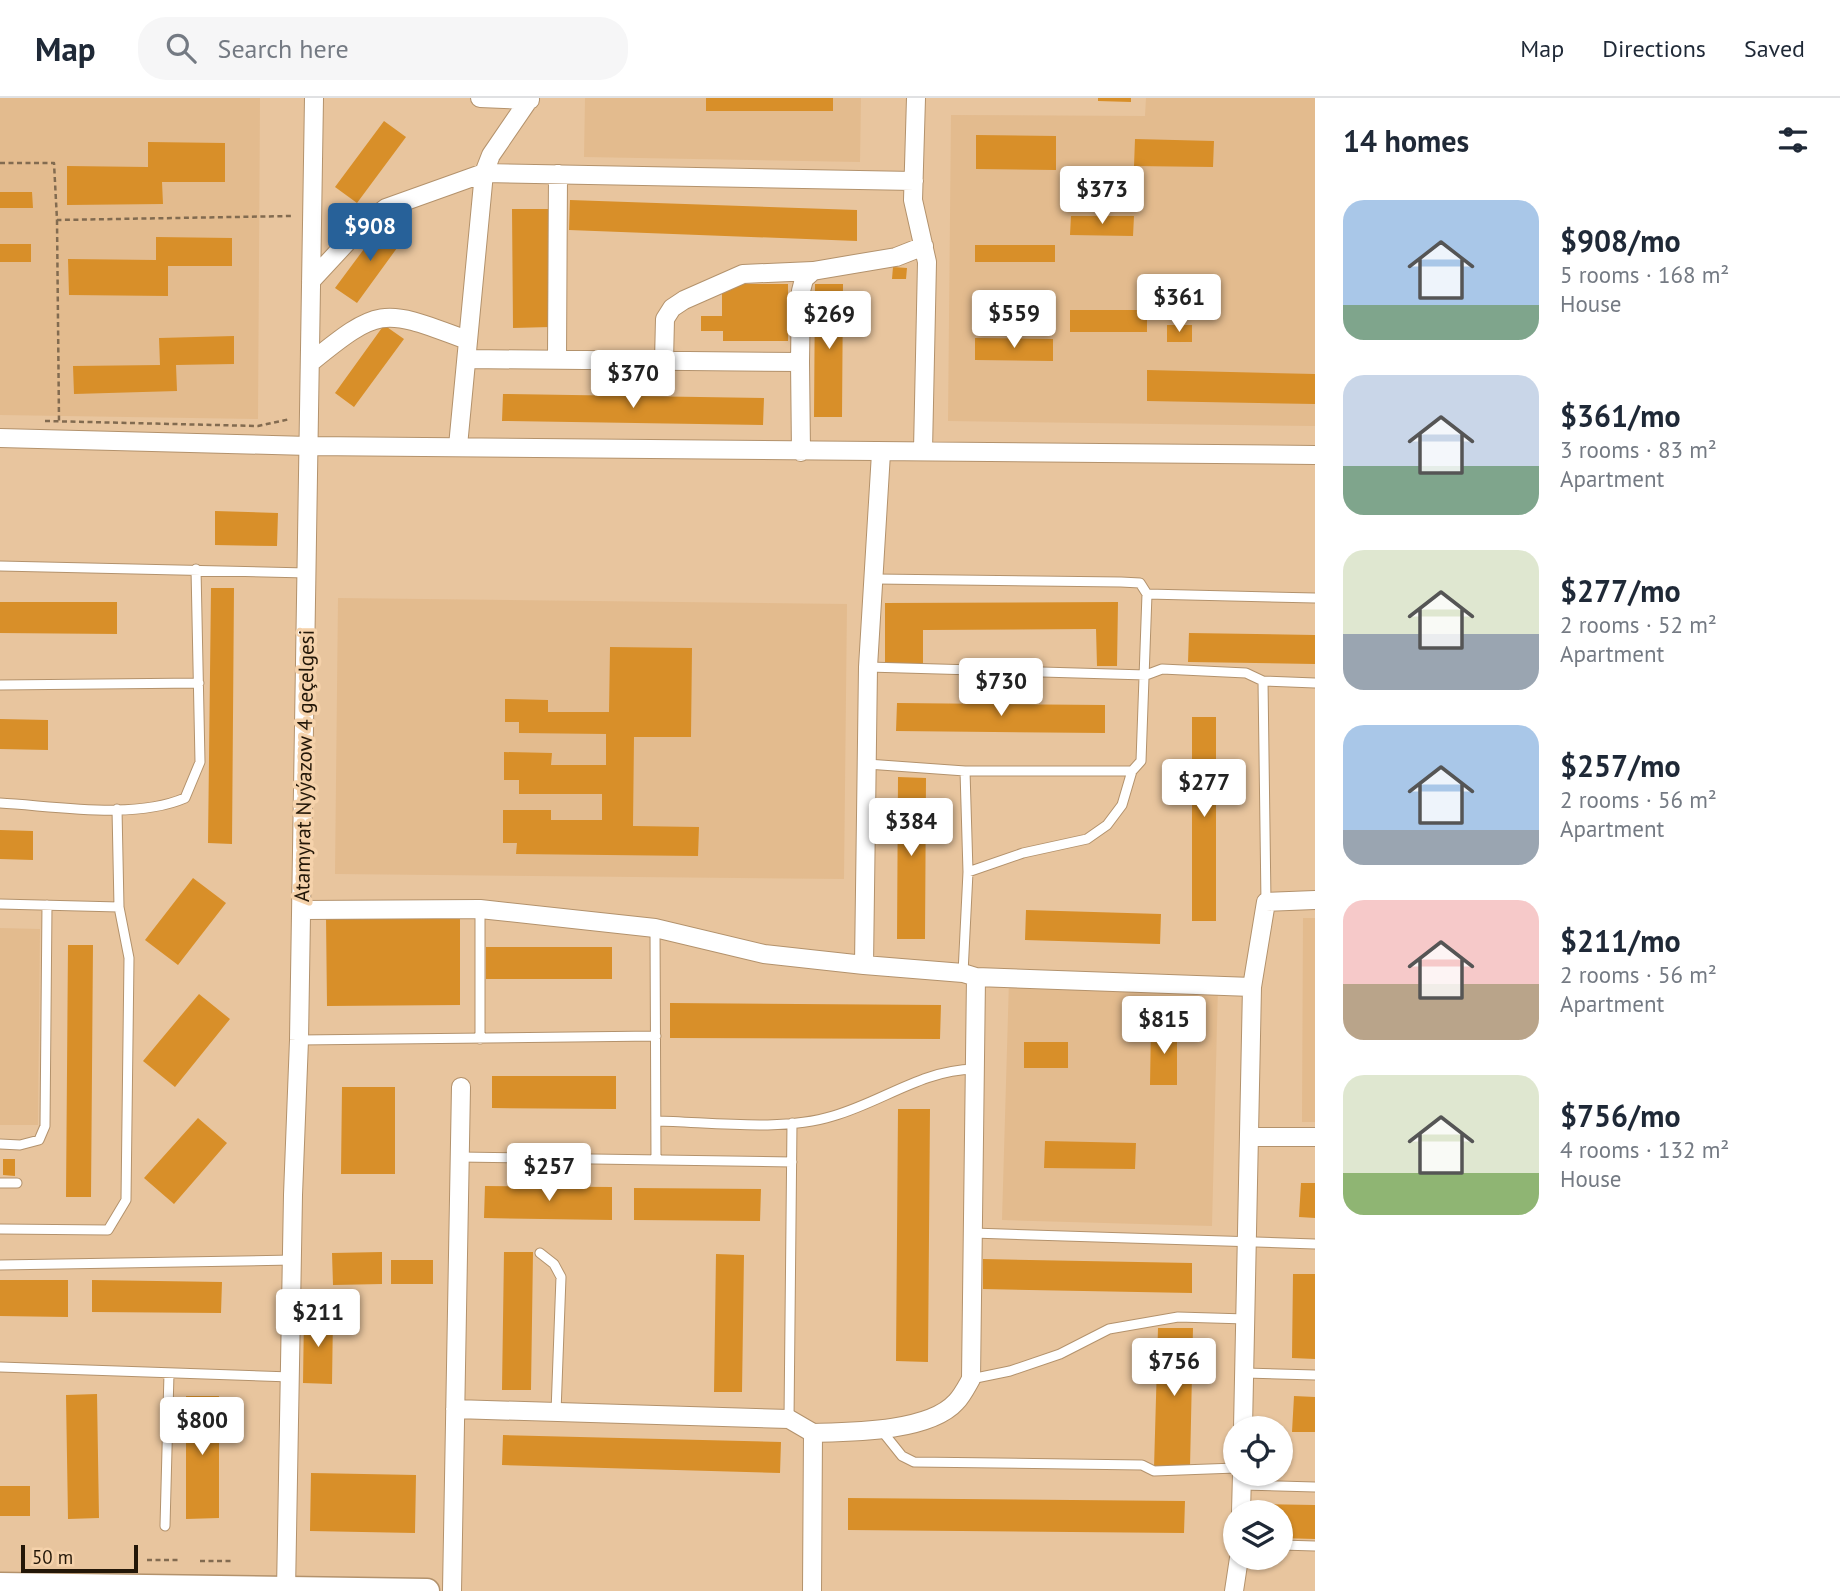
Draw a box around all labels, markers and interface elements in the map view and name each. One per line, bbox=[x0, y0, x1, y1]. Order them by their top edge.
search box bbox=[138, 17, 628, 80]
text: Map bbox=[35, 27, 96, 70]
icon: search bbox=[162, 29, 200, 67]
text: Search here bbox=[218, 32, 349, 65]
text: Map bbox=[1520, 33, 1564, 64]
text: Directions bbox=[1602, 33, 1706, 64]
text: Saved bbox=[1744, 33, 1805, 64]
text: 14 homes bbox=[1343, 121, 1469, 160]
icon: filters bbox=[1774, 121, 1812, 159]
pin: $373 bbox=[1061, 166, 1143, 226]
text: $373 bbox=[1076, 174, 1128, 203]
pin: $908 bbox=[329, 204, 411, 263]
text: $908 bbox=[344, 211, 396, 240]
text: $908/mo bbox=[1560, 221, 1681, 260]
icon: home bbox=[1399, 228, 1483, 312]
text: 5 rooms · 168 m² bbox=[1560, 260, 1729, 289]
pin: $361 bbox=[1138, 274, 1220, 334]
text: $361 bbox=[1153, 282, 1205, 311]
text: House bbox=[1560, 289, 1622, 318]
pin: $559 bbox=[973, 290, 1055, 350]
pin: $269 bbox=[788, 292, 870, 351]
text: $559 bbox=[988, 298, 1040, 327]
text: $269 bbox=[803, 299, 855, 328]
pin: $370 bbox=[592, 350, 674, 410]
text: $370 bbox=[607, 358, 659, 387]
text: $361/mo bbox=[1560, 396, 1681, 435]
icon: home bbox=[1399, 403, 1483, 487]
text: 3 rooms · 83 m² bbox=[1560, 435, 1717, 464]
text: Apartment bbox=[1560, 464, 1664, 493]
text: $277/mo bbox=[1560, 571, 1681, 610]
icon: home bbox=[1399, 578, 1483, 662]
text: 2 rooms · 52 m² bbox=[1560, 610, 1717, 639]
street label: Atamyrat Nyýazow 4 geçelgesi bbox=[288, 630, 320, 902]
text: Apartment bbox=[1560, 639, 1664, 668]
pin: $730 bbox=[960, 658, 1042, 718]
text: $730 bbox=[975, 666, 1027, 695]
text: $257/mo bbox=[1560, 746, 1681, 785]
icon: home bbox=[1399, 753, 1483, 837]
pin: $277 bbox=[1163, 760, 1245, 819]
text: $277 bbox=[1178, 767, 1230, 796]
text: 2 rooms · 56 m² bbox=[1560, 785, 1717, 814]
pin: $384 bbox=[870, 798, 952, 858]
text: $384 bbox=[885, 806, 937, 835]
text: Apartment bbox=[1560, 814, 1664, 843]
text: $211/mo bbox=[1560, 921, 1681, 960]
icon: home bbox=[1399, 928, 1483, 1012]
text: 2 rooms · 56 m² bbox=[1560, 960, 1717, 989]
text: Apartment bbox=[1560, 989, 1664, 1018]
pin: $815 bbox=[1123, 996, 1205, 1056]
text: $815 bbox=[1138, 1004, 1190, 1033]
text: $756/mo bbox=[1560, 1096, 1681, 1135]
icon: home bbox=[1399, 1103, 1483, 1187]
text: 4 rooms · 132 m² bbox=[1560, 1135, 1729, 1164]
pin: $257 bbox=[508, 1144, 590, 1203]
text: $257 bbox=[523, 1151, 575, 1180]
text: House bbox=[1560, 1164, 1622, 1193]
pin: $211 bbox=[277, 1290, 359, 1349]
text: $211 bbox=[292, 1297, 344, 1326]
pin: $756 bbox=[1133, 1338, 1215, 1398]
text: $756 bbox=[1148, 1346, 1200, 1375]
pin: $800 bbox=[161, 1398, 243, 1457]
text: $800 bbox=[176, 1405, 228, 1434]
map controls bbox=[1223, 1416, 1293, 1570]
button: locate bbox=[1223, 1416, 1293, 1486]
button: layers bbox=[1223, 1500, 1293, 1570]
scale bar bbox=[21, 1542, 138, 1574]
text: 50 m bbox=[32, 1545, 73, 1569]

